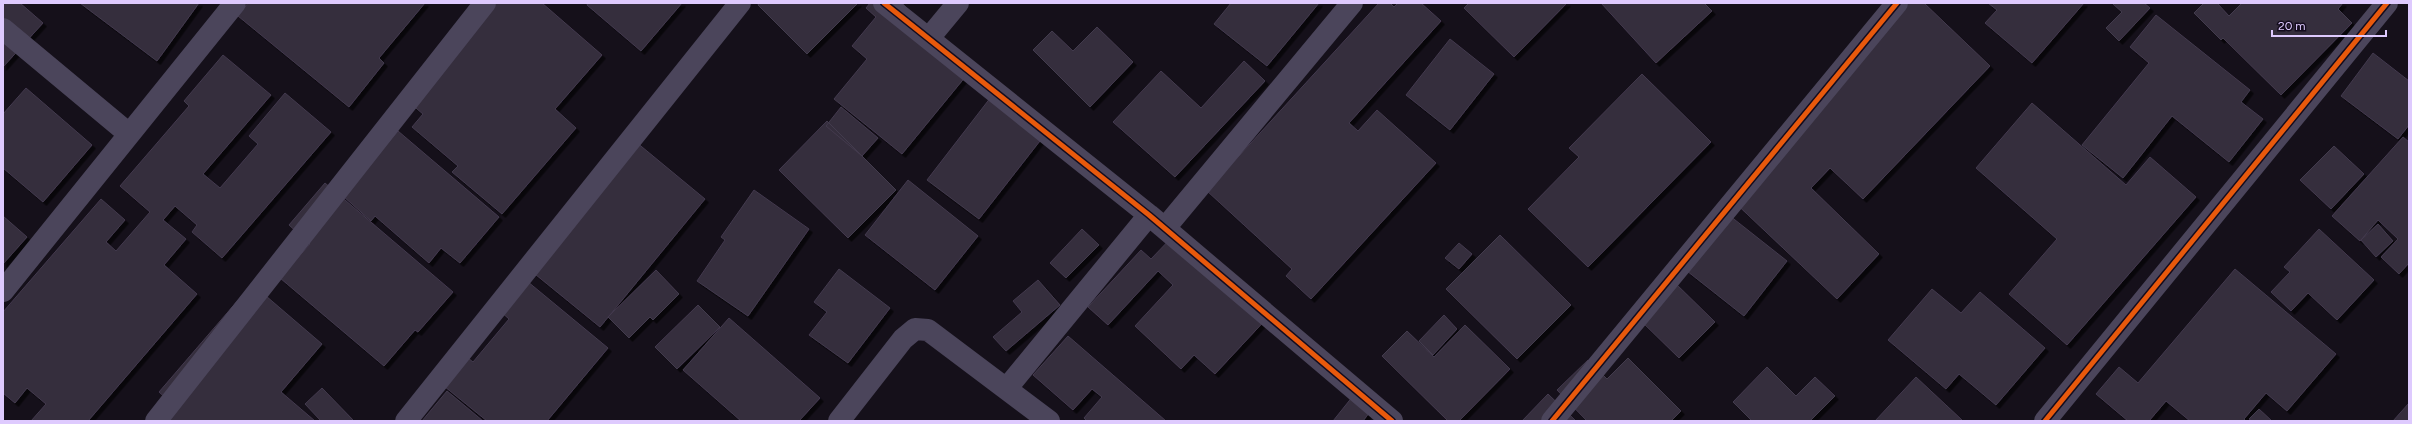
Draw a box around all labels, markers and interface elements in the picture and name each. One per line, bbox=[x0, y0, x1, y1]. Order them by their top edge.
scale bar bbox=[2272, 12, 2386, 38]
text: 20 m bbox=[2278, 19, 2306, 33]

